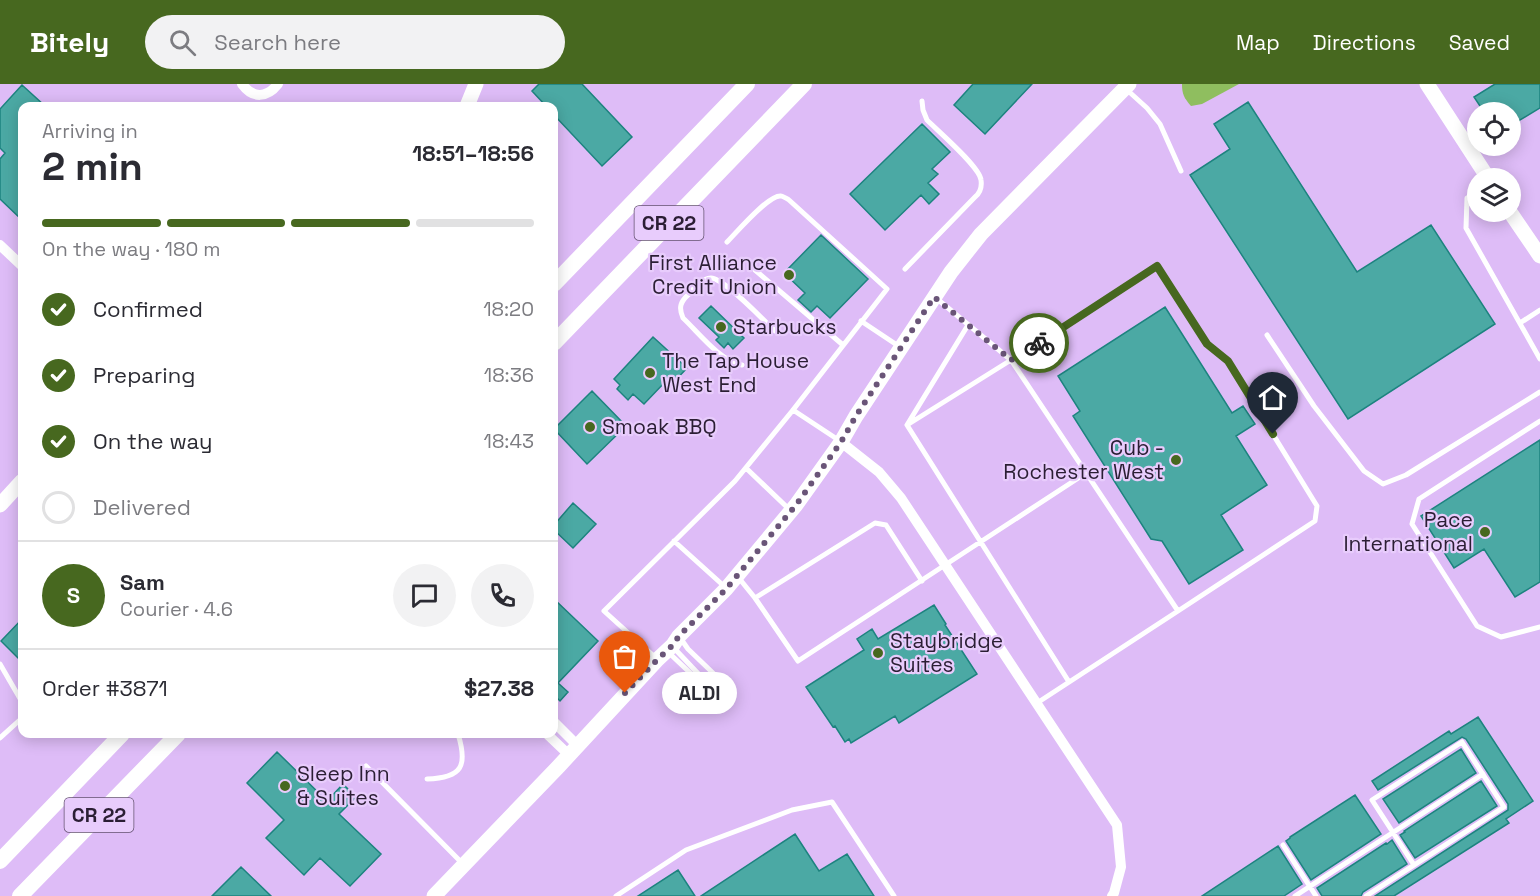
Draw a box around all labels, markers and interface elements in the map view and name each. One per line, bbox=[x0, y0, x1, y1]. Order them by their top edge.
search box bbox=[145, 15, 565, 69]
text: Bitely bbox=[30, 24, 109, 60]
icon: search bbox=[166, 26, 199, 59]
text: Search here bbox=[214, 28, 341, 56]
text: Map bbox=[1236, 29, 1280, 56]
text: Directions bbox=[1313, 29, 1416, 56]
text: Saved bbox=[1449, 29, 1510, 56]
map controls bbox=[1467, 102, 1521, 222]
button: locate bbox=[1467, 102, 1521, 156]
text: Arriving in bbox=[42, 118, 138, 144]
text: 18:51–18:56 bbox=[412, 139, 534, 167]
text: 2 min bbox=[42, 142, 143, 191]
button: layers bbox=[1467, 168, 1521, 222]
road number: CR 22 bbox=[634, 206, 704, 240]
text: On the way · 180 m bbox=[42, 236, 221, 262]
place label: First Alliance Credit Union bbox=[649, 249, 777, 300]
marker: First Alliance Credit Union bbox=[782, 268, 796, 282]
icon: check bbox=[42, 293, 75, 326]
text: Confirmed bbox=[93, 295, 203, 323]
text: 18:20 bbox=[483, 296, 534, 322]
place label: Starbucks bbox=[733, 313, 837, 340]
courier bbox=[1009, 313, 1069, 373]
marker: Starbucks bbox=[714, 320, 728, 334]
icon: bike bbox=[1023, 327, 1056, 360]
place label: The Tap House West End bbox=[662, 347, 809, 398]
icon: check bbox=[42, 359, 75, 392]
text: Preparing bbox=[93, 361, 195, 389]
text: 18:36 bbox=[484, 362, 534, 388]
marker: The Tap House West End bbox=[643, 366, 657, 380]
pin bbox=[1247, 372, 1298, 434]
icon: home bbox=[1256, 381, 1289, 414]
place label: Smoak BBQ bbox=[602, 413, 717, 440]
marker: Smoak BBQ bbox=[583, 420, 597, 434]
icon: check bbox=[42, 425, 75, 458]
text: On the way bbox=[93, 427, 212, 455]
text: 18:43 bbox=[484, 428, 534, 454]
place label: Cub - Rochester West bbox=[1003, 434, 1164, 485]
marker: Cub - Rochester West bbox=[1169, 453, 1183, 467]
text: Delivered bbox=[93, 493, 191, 521]
place label: Pace International bbox=[1344, 506, 1473, 557]
marker: Pace International bbox=[1478, 525, 1492, 539]
button: chat bbox=[393, 564, 456, 627]
button: phone bbox=[471, 564, 534, 627]
text: Sam bbox=[120, 568, 165, 596]
text: S bbox=[67, 581, 80, 609]
text: Courier · 4.6 bbox=[120, 596, 233, 622]
place label: Staybridge Suites bbox=[890, 627, 1003, 678]
pin bbox=[599, 631, 650, 693]
icon: bag bbox=[608, 640, 641, 673]
marker: Staybridge Suites bbox=[871, 646, 885, 660]
callout: ALDI bbox=[661, 672, 736, 714]
text: Order #3871 bbox=[42, 674, 168, 702]
text: $27.38 bbox=[464, 674, 534, 702]
text: ALDI bbox=[678, 680, 721, 706]
place label: Sleep Inn & Suites bbox=[297, 760, 390, 811]
marker: Sleep Inn & Suites bbox=[278, 779, 292, 793]
road number: CR 22 bbox=[64, 798, 134, 832]

